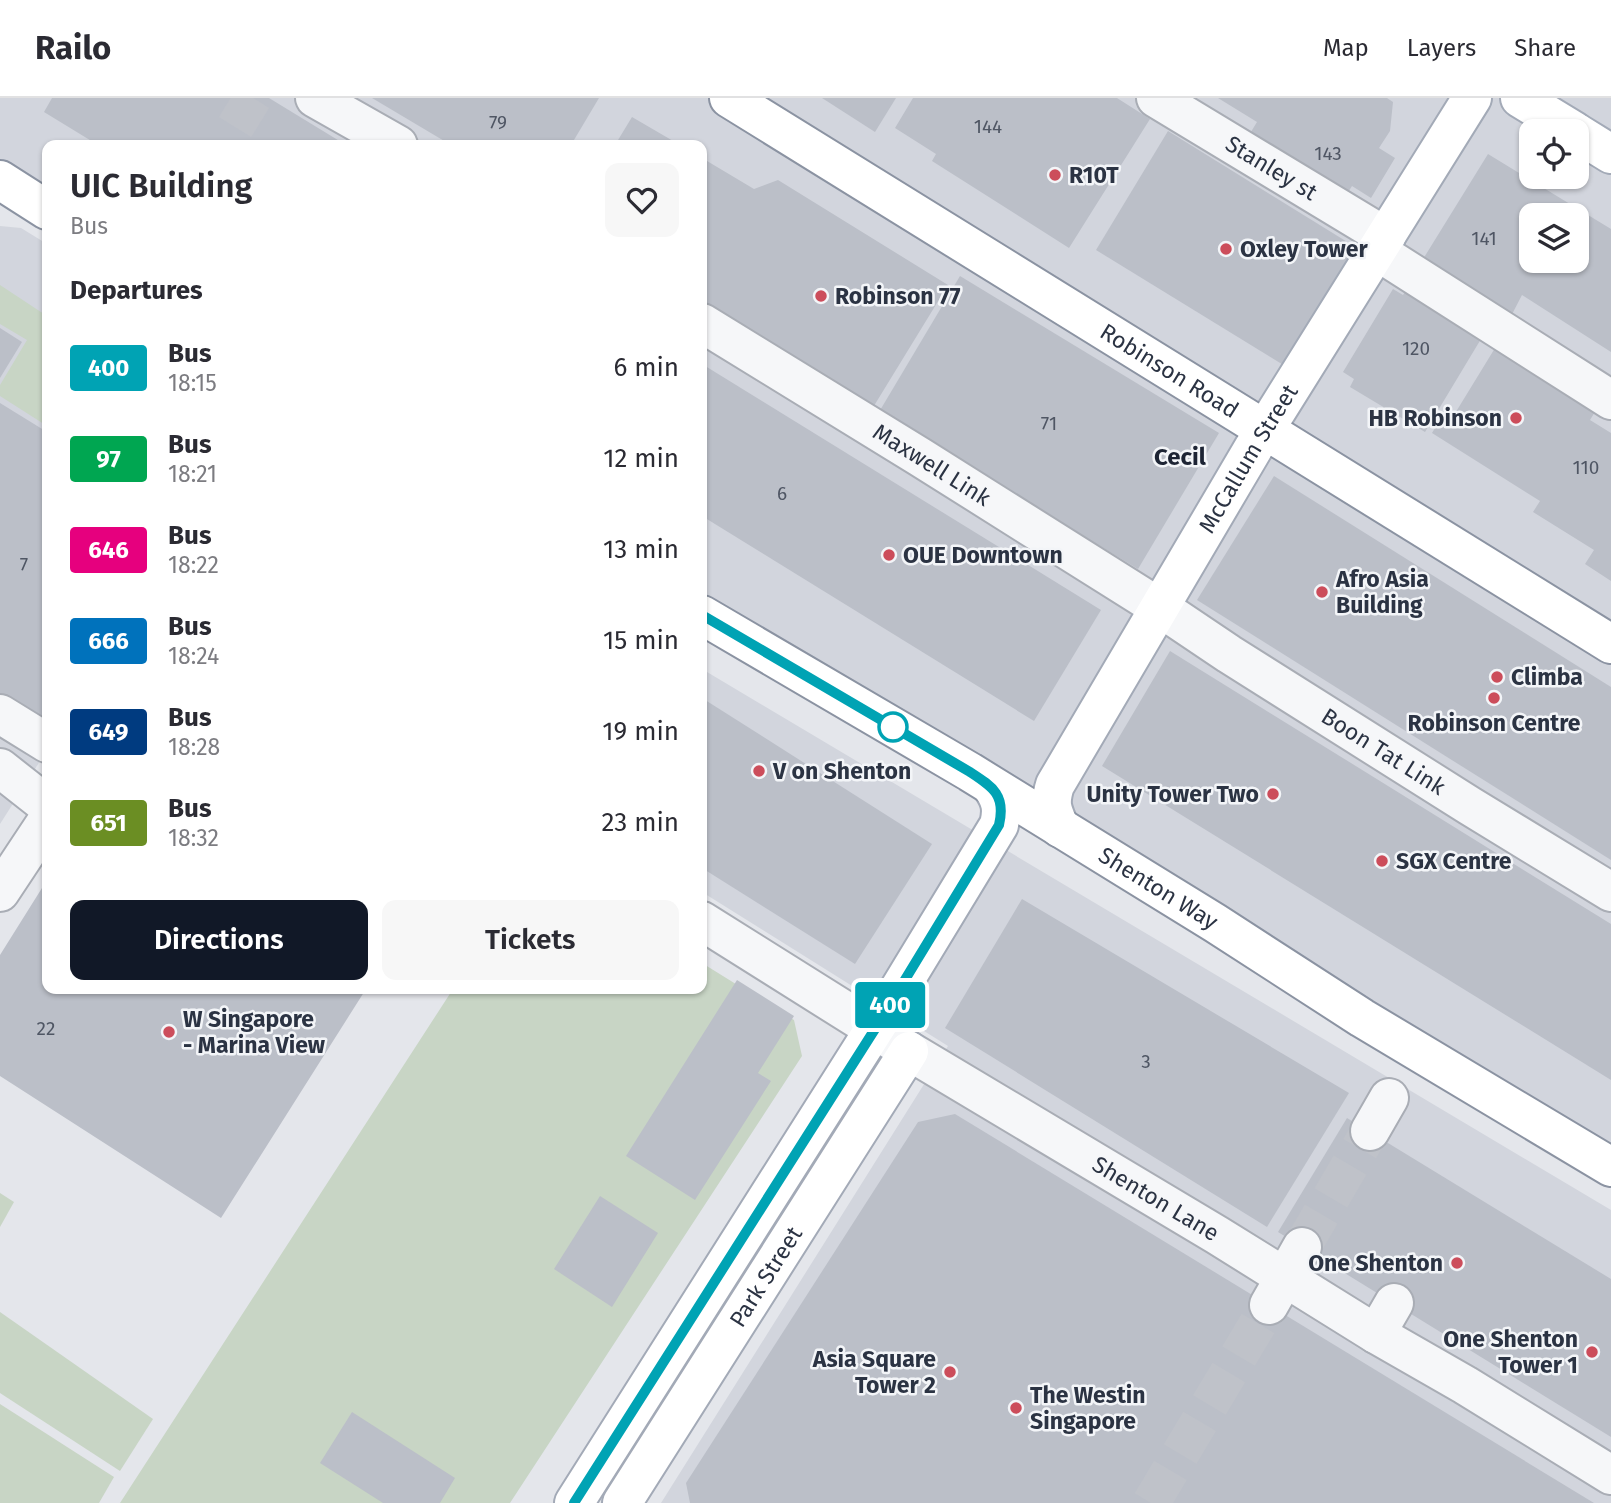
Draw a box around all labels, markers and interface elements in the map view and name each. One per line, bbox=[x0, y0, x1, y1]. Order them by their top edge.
text: Railo bbox=[35, 28, 111, 68]
text: Map bbox=[1323, 34, 1369, 62]
text: Layers bbox=[1407, 34, 1476, 62]
text: Share bbox=[1514, 34, 1576, 62]
house number: 79 bbox=[489, 111, 507, 134]
house number: 144 bbox=[974, 115, 1002, 138]
map controls bbox=[1519, 119, 1589, 273]
button: locate bbox=[1519, 119, 1589, 189]
street label: Stanley st bbox=[1221, 129, 1323, 207]
house number: 143 bbox=[1314, 142, 1342, 165]
place label: R10T bbox=[1069, 161, 1119, 189]
button: heart bbox=[605, 163, 679, 237]
text: UIC Building bbox=[70, 166, 252, 206]
marker: R10T bbox=[1047, 167, 1063, 183]
button: layers bbox=[1519, 203, 1589, 273]
text: Bus bbox=[70, 212, 108, 240]
house number: 141 bbox=[1471, 227, 1497, 250]
place label: Oxley Tower bbox=[1240, 235, 1369, 263]
marker: Oxley Tower bbox=[1218, 241, 1234, 257]
text: Departures bbox=[70, 275, 203, 306]
place label: Robinson 77 bbox=[835, 282, 961, 310]
marker: Robinson 77 bbox=[813, 288, 829, 304]
street label: Robinson Road bbox=[1095, 317, 1244, 424]
house number: 120 bbox=[1402, 337, 1430, 360]
text: Bus bbox=[168, 338, 211, 369]
text: 6 min bbox=[613, 352, 679, 383]
text: 400 bbox=[88, 354, 129, 382]
text: 18:15 bbox=[168, 369, 217, 397]
street label: McCallum Street bbox=[1192, 378, 1304, 538]
place label: HB Robinson bbox=[1368, 404, 1502, 432]
marker: HB Robinson bbox=[1508, 410, 1524, 426]
house number: 71 bbox=[1041, 412, 1057, 435]
street label: Maxwell Link bbox=[868, 418, 996, 512]
text: Bus bbox=[168, 429, 211, 460]
text: 12 min bbox=[603, 443, 679, 474]
district label: Cecil bbox=[1154, 443, 1207, 471]
text: 97 bbox=[96, 445, 121, 473]
house number: 110 bbox=[1573, 456, 1599, 479]
text: 18:21 bbox=[168, 460, 217, 488]
house number: 6 bbox=[777, 482, 787, 505]
text: Bus bbox=[168, 520, 211, 551]
text: 13 min bbox=[603, 534, 679, 565]
text: 646 bbox=[88, 536, 129, 564]
place label: OUE Downtown bbox=[903, 541, 1063, 569]
marker: OUE Downtown bbox=[881, 547, 897, 563]
text: 18:22 bbox=[168, 551, 219, 579]
house number: 7 bbox=[20, 553, 28, 576]
place label: Afro Asia Building bbox=[1335, 565, 1429, 619]
marker: Afro Asia Building bbox=[1314, 584, 1330, 600]
text: Bus bbox=[168, 611, 211, 642]
text: 15 min bbox=[603, 625, 679, 656]
text: 666 bbox=[88, 627, 129, 655]
text: 18:24 bbox=[168, 642, 219, 670]
place label: Climba bbox=[1511, 663, 1583, 691]
marker: Climba bbox=[1489, 669, 1505, 685]
marker: Robinson Centre bbox=[1486, 690, 1502, 706]
text: Bus bbox=[168, 702, 211, 733]
street label: Boon Tat Link bbox=[1316, 702, 1451, 801]
place label: Robinson Centre bbox=[1408, 709, 1581, 737]
unlabelled marker bbox=[878, 712, 908, 742]
text: 19 min bbox=[602, 716, 679, 747]
text: 649 bbox=[88, 718, 129, 746]
text: 18:28 bbox=[168, 733, 220, 761]
place label: V on Shenton bbox=[772, 757, 911, 785]
marker: V on Shenton bbox=[751, 763, 767, 779]
place label: Unity Tower Two bbox=[1087, 780, 1259, 808]
marker: Unity Tower Two bbox=[1265, 786, 1281, 802]
text: Bus bbox=[168, 793, 211, 824]
text: 23 min bbox=[602, 807, 679, 838]
text: 651 bbox=[90, 809, 127, 837]
text: 18:32 bbox=[168, 824, 219, 852]
street label: Shenton Way bbox=[1094, 841, 1224, 936]
place label: SGX Centre bbox=[1396, 847, 1512, 875]
marker: SGX Centre bbox=[1374, 853, 1390, 869]
button: Directions bbox=[70, 900, 368, 980]
button: Tickets bbox=[382, 900, 679, 980]
line badge: 400 bbox=[850, 982, 930, 1028]
text: 400 bbox=[869, 991, 911, 1019]
place label: W Singapore - Marina View bbox=[183, 1005, 326, 1059]
house number: 22 bbox=[37, 1017, 55, 1040]
marker: W Singapore - Marina View bbox=[161, 1024, 177, 1040]
house number: 3 bbox=[1141, 1050, 1151, 1073]
street label: Shenton Lane bbox=[1087, 1150, 1224, 1247]
street label: Park Street bbox=[723, 1221, 808, 1332]
place label: One Shenton bbox=[1308, 1249, 1443, 1277]
marker: One Shenton bbox=[1449, 1255, 1465, 1271]
place label: One Shenton Tower 1 bbox=[1443, 1325, 1578, 1379]
marker: One Shenton Tower 1 bbox=[1584, 1344, 1600, 1360]
place label: Asia Square Tower 2 bbox=[812, 1345, 936, 1399]
marker: Asia Square Tower 2 bbox=[942, 1364, 958, 1380]
place label: The Westin Singapore bbox=[1030, 1381, 1146, 1435]
marker: The Westin Singapore bbox=[1008, 1400, 1024, 1416]

